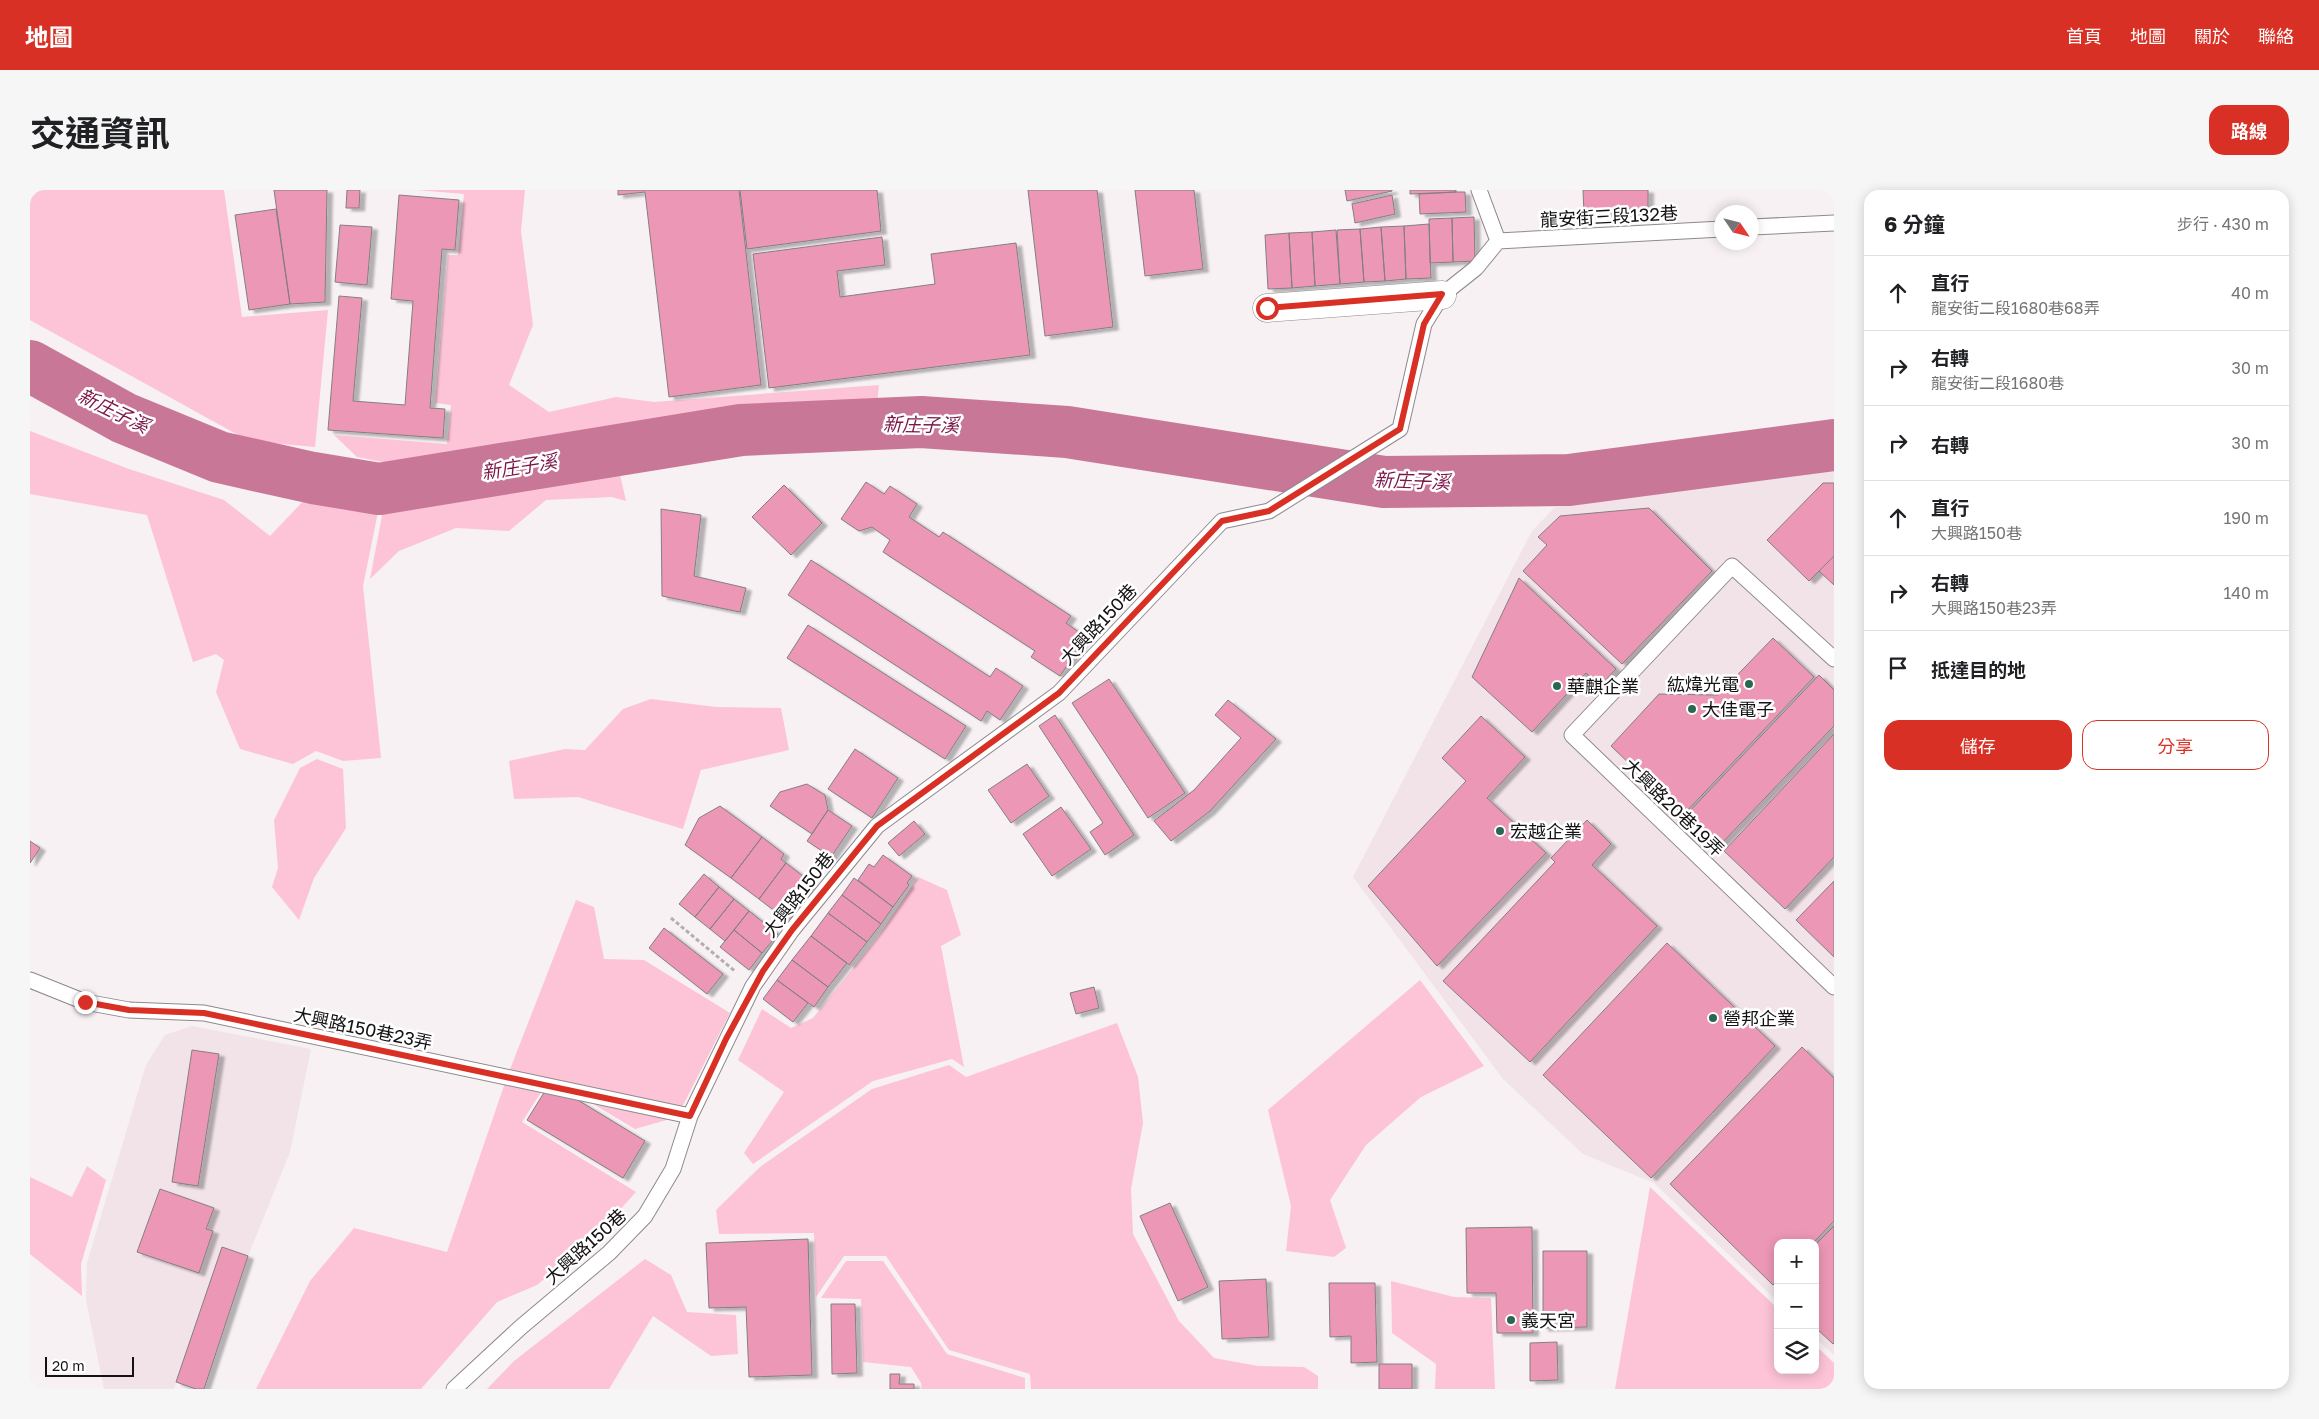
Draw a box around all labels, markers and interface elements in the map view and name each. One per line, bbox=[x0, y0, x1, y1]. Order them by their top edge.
text: 地圖 bbox=[25, 22, 73, 51]
text: 首頁 bbox=[2066, 25, 2102, 47]
text: 地圖 bbox=[2130, 25, 2166, 47]
text: 關於 bbox=[2194, 25, 2230, 47]
text: 聯絡 bbox=[2258, 25, 2294, 47]
button: 路線 bbox=[2209, 105, 2289, 155]
text: 交通資訊 bbox=[30, 112, 170, 154]
street label: 龍安街三段132巷 bbox=[1540, 201, 1678, 231]
north arrow bbox=[1714, 205, 1759, 250]
text: 6 分鐘 bbox=[1884, 211, 1945, 237]
text: 步行 · 430 m bbox=[2177, 214, 2269, 234]
text: 直行 bbox=[1931, 271, 1969, 294]
icon: ahead bbox=[1884, 279, 1912, 307]
text: 40 m bbox=[2231, 283, 2269, 303]
route start bbox=[1256, 297, 1279, 320]
text: 龍安街二段1680巷68弄 bbox=[1931, 298, 2100, 318]
text: 右轉 bbox=[1931, 346, 1969, 369]
icon: right bbox=[1884, 354, 1912, 382]
text: 30 m bbox=[2232, 358, 2269, 378]
text: 龍安街二段1680巷 bbox=[1931, 373, 2064, 393]
water label: 新庄子溪 bbox=[75, 383, 156, 438]
water label: 新庄子溪 bbox=[883, 412, 962, 436]
icon: right bbox=[1884, 429, 1912, 457]
text: 右轉 bbox=[1931, 433, 1969, 456]
text: 30 m bbox=[2232, 433, 2269, 453]
water label: 新庄子溪 bbox=[480, 448, 561, 483]
water label: 新庄子溪 bbox=[1374, 467, 1453, 493]
text: 直行 bbox=[1931, 496, 1969, 519]
icon: ahead bbox=[1884, 504, 1912, 532]
text: 190 m bbox=[2223, 508, 2269, 528]
text: 大興路150巷 bbox=[1931, 523, 2022, 543]
text: 右轉 bbox=[1931, 571, 1969, 594]
street label: 大興路150巷 bbox=[1055, 579, 1141, 669]
icon: right bbox=[1884, 579, 1912, 607]
text: 140 m bbox=[2223, 583, 2269, 603]
text: 大興路150巷23弄 bbox=[1931, 598, 2057, 618]
icon: arrive bbox=[1884, 654, 1912, 682]
text: 抵達目的地 bbox=[1931, 658, 2026, 681]
place label: 紘煒光電 bbox=[1667, 673, 1739, 695]
place label: 華麒企業 bbox=[1567, 675, 1639, 697]
marker: 紘煒光電 bbox=[1743, 678, 1755, 690]
marker: 華麒企業 bbox=[1551, 680, 1563, 692]
place label: 大佳電子 bbox=[1702, 698, 1774, 720]
marker: 大佳電子 bbox=[1686, 703, 1698, 715]
button: 儲存 bbox=[1884, 720, 2072, 770]
button: 分享 bbox=[2082, 720, 2269, 770]
street label: 大興路20巷19弄 bbox=[1619, 754, 1729, 860]
place label: 宏越企業 bbox=[1510, 820, 1582, 842]
marker: 宏越企業 bbox=[1494, 825, 1506, 837]
street label: 大興路150巷 bbox=[758, 847, 838, 941]
route end bbox=[74, 991, 97, 1014]
street label: 大興路150巷23弄 bbox=[292, 1003, 434, 1053]
place label: 營邦企業 bbox=[1723, 1007, 1795, 1029]
marker: 營邦企業 bbox=[1707, 1012, 1719, 1024]
street label: 大興路150巷 bbox=[540, 1204, 630, 1288]
map controls bbox=[1774, 1239, 1819, 1374]
button: + bbox=[1774, 1239, 1819, 1284]
button: − bbox=[1774, 1284, 1819, 1329]
place label: 義天宮 bbox=[1521, 1309, 1575, 1331]
marker: 義天宮 bbox=[1505, 1314, 1517, 1326]
button: layers bbox=[1774, 1329, 1819, 1374]
scale bar bbox=[45, 1354, 134, 1377]
text: 20 m bbox=[52, 1357, 85, 1374]

